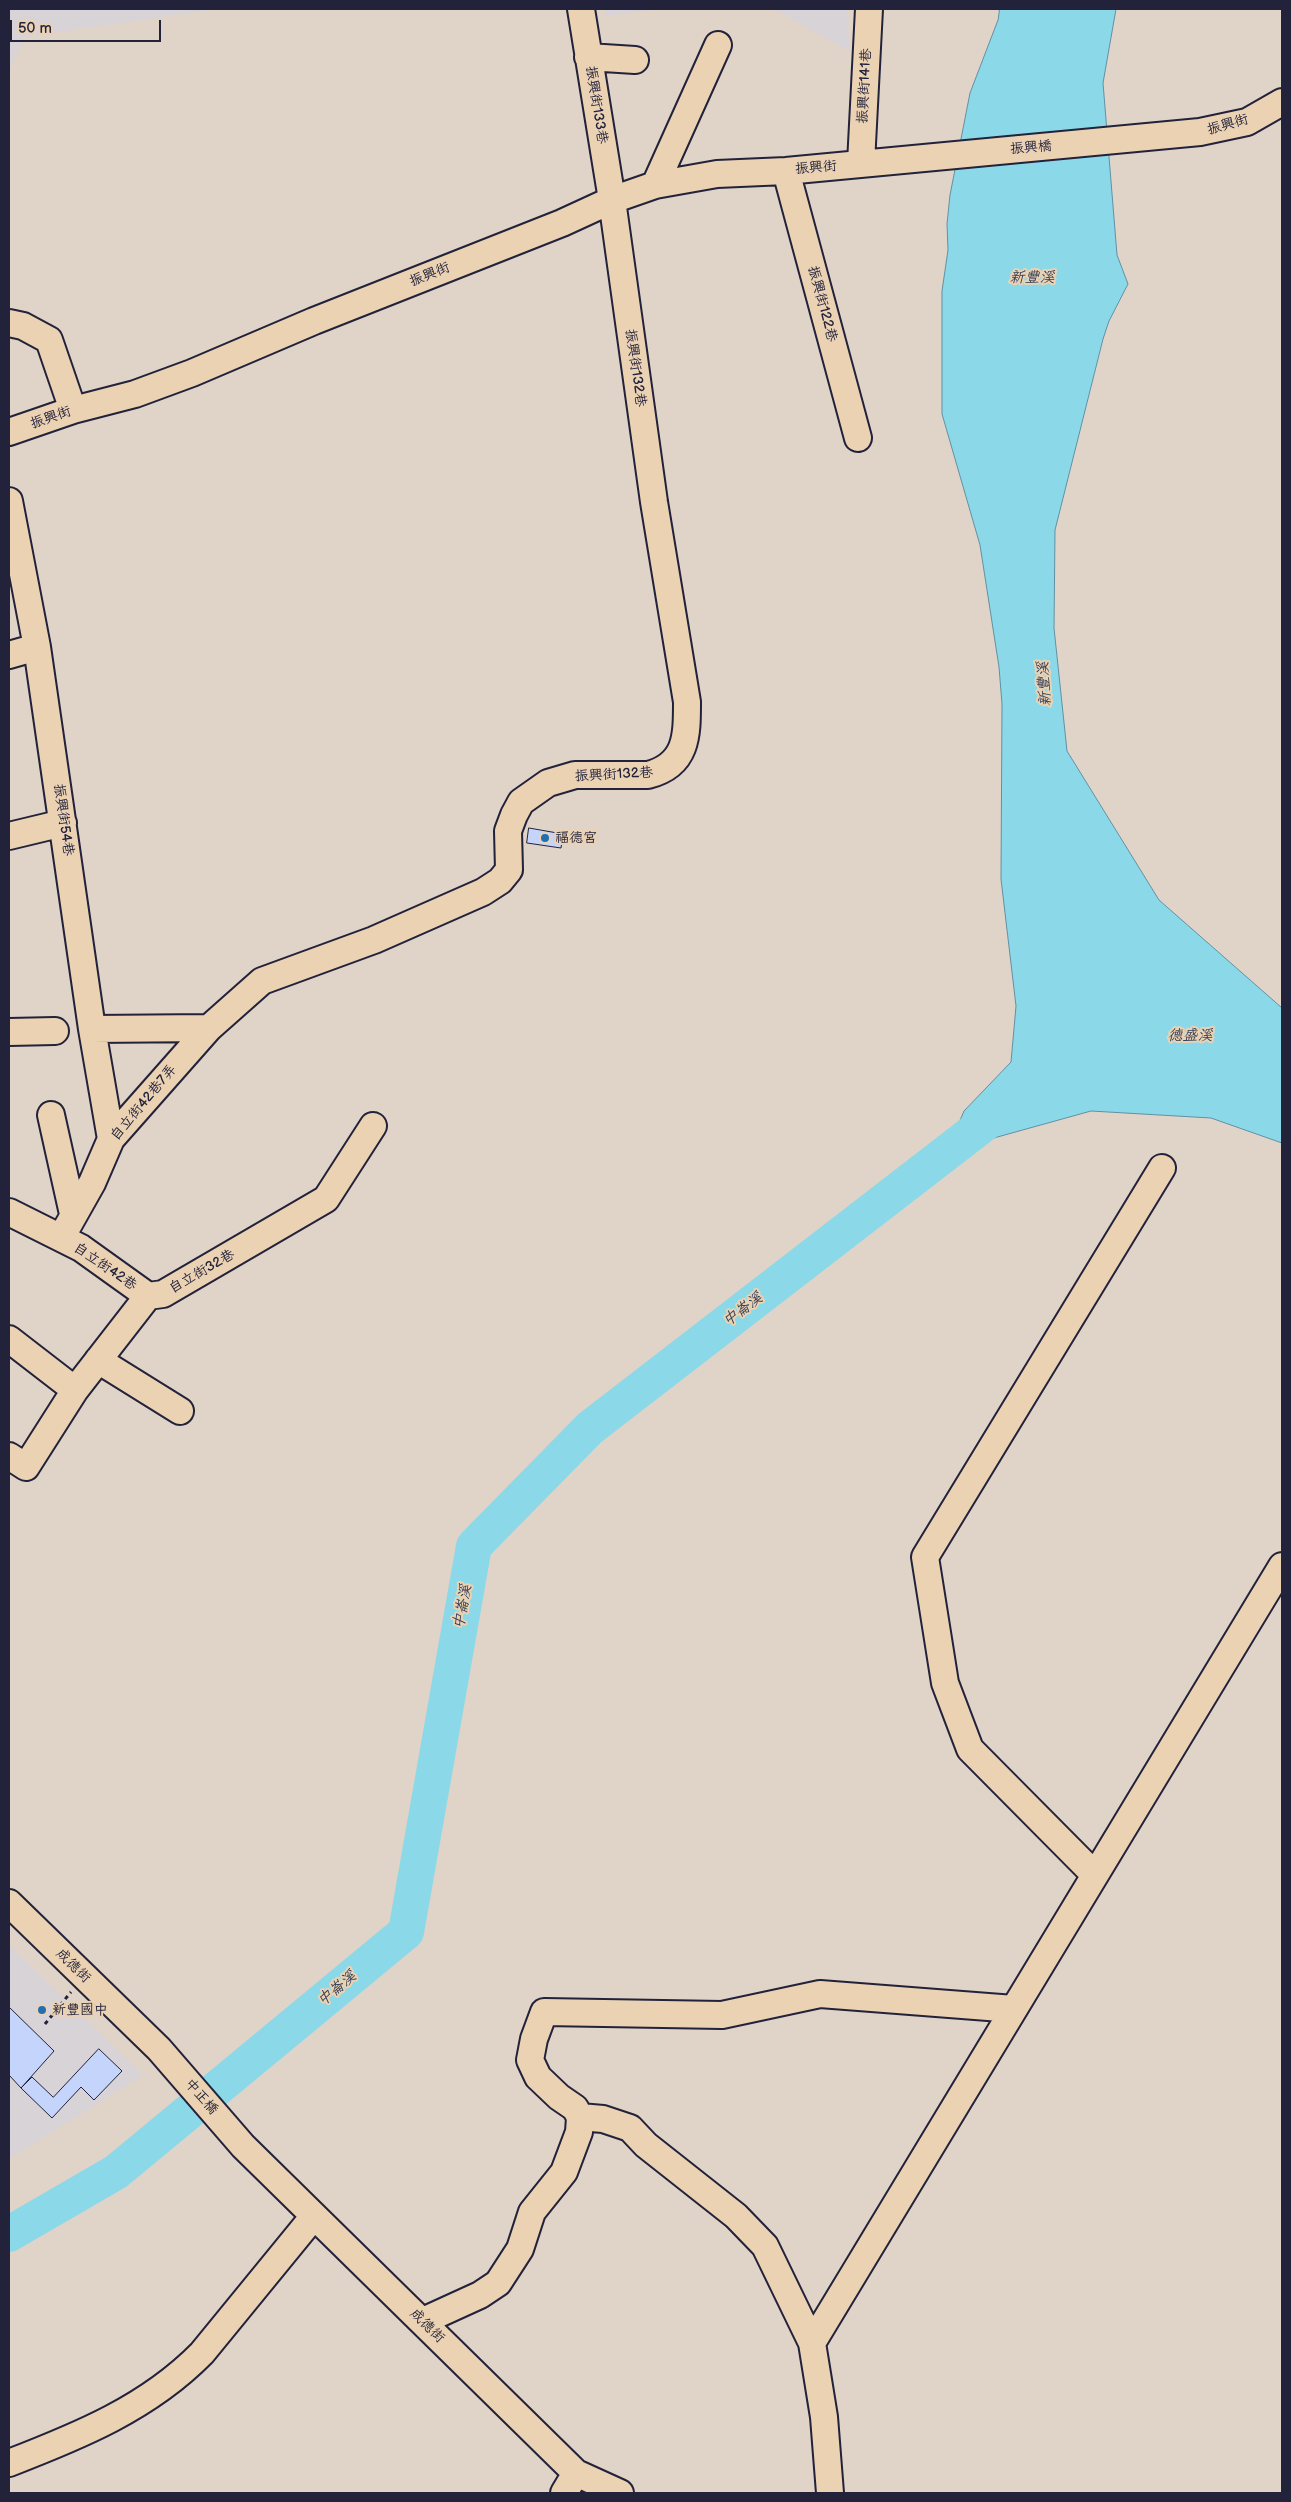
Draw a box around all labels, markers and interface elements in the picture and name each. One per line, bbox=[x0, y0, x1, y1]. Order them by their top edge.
scale bar bbox=[12, 10, 164, 42]
text: 50 m bbox=[18, 19, 52, 38]
street label: 振興街141巷 bbox=[855, 48, 875, 124]
street label: 振興街133巷 bbox=[582, 65, 610, 145]
street label: 振興街 bbox=[1205, 111, 1251, 139]
street label: 振興橋 bbox=[1009, 138, 1053, 158]
street label: 振興街 bbox=[794, 158, 838, 178]
street label: 振興街 bbox=[407, 259, 453, 291]
street label: 振興街122巷 bbox=[804, 264, 840, 344]
water label: 新豐溪 bbox=[1010, 269, 1054, 287]
street label: 振興街132巷 bbox=[621, 328, 649, 408]
street label: 振興街 bbox=[28, 403, 74, 433]
water label: 新豐溪 bbox=[1034, 661, 1056, 707]
street label: 振興街132巷 bbox=[574, 765, 654, 785]
street label: 振興街54巷 bbox=[50, 783, 76, 857]
place label: 福德宫 bbox=[555, 830, 597, 846]
marker: 福德宫 bbox=[539, 832, 551, 844]
water label: 德盛溪 bbox=[1168, 1027, 1212, 1045]
street label: 自立街42巷7弄 bbox=[107, 1062, 181, 1144]
street label: 自立街42巷 bbox=[70, 1240, 140, 1294]
street label: 自立街32巷 bbox=[166, 1247, 238, 1297]
water label: 中崙溪 bbox=[720, 1289, 766, 1331]
water label: 中崙溪 bbox=[450, 1583, 476, 1631]
street label: 成德街 bbox=[52, 1945, 94, 1987]
water label: 中崙溪 bbox=[314, 1968, 360, 2010]
place label: 新豐國中 bbox=[52, 2002, 108, 2018]
marker: 新豐國中 bbox=[36, 2004, 48, 2016]
street label: 中正橋 bbox=[181, 2076, 221, 2118]
street label: 成德街 bbox=[406, 2305, 448, 2347]

